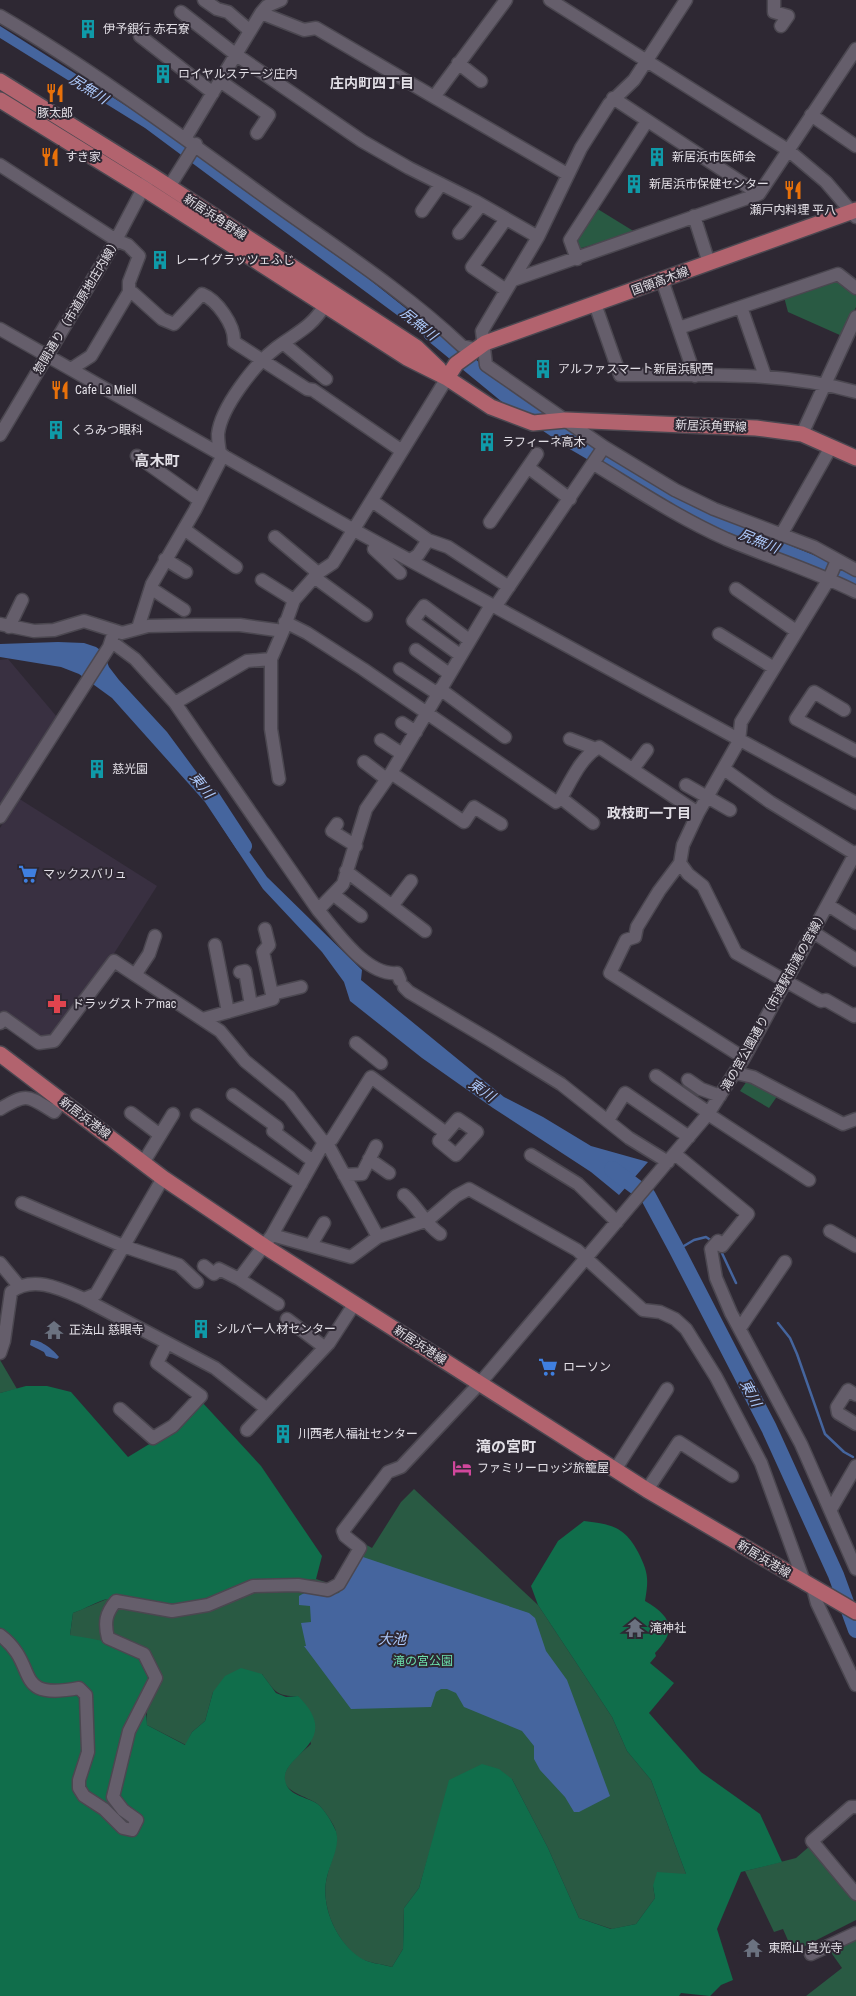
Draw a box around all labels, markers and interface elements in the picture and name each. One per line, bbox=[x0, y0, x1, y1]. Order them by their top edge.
building icon: 伊予銀行 赤石寮 bbox=[77, 18, 99, 40]
place label: 伊予銀行 赤石寮 bbox=[103, 22, 190, 36]
building icon: ロイヤルステージ庄内 bbox=[152, 63, 174, 85]
place label: ロイヤルステージ庄内 bbox=[178, 67, 297, 81]
water label: 尻無川 bbox=[67, 71, 113, 108]
district label: 庄内町四丁目 bbox=[330, 75, 414, 91]
restaurant icon: 豚太郎 bbox=[44, 82, 66, 104]
place label: 豚太郎 bbox=[37, 106, 73, 120]
restaurant icon: すき家 bbox=[39, 146, 61, 168]
building icon: 新居浜市医師会 bbox=[646, 146, 668, 168]
place label: すき家 bbox=[65, 150, 101, 164]
place label: 新居浜市医師会 bbox=[672, 150, 756, 164]
building icon: 新居浜市保健センター bbox=[623, 173, 645, 195]
place label: 新居浜市保健センター bbox=[649, 177, 769, 191]
restaurant icon: 瀬戸内料理 平八 bbox=[782, 179, 804, 201]
street label: 新居浜角野線 bbox=[181, 192, 249, 242]
place label: 瀬戸内料理 平八 bbox=[750, 203, 836, 217]
street label: 惣開通り（市道原地庄内線） bbox=[31, 236, 123, 376]
building icon: レーイグラッツェふじ bbox=[149, 249, 171, 271]
place label: レーイグラッツェふじ bbox=[175, 253, 295, 267]
street label: 国領高木線 bbox=[629, 264, 691, 298]
water label: 尻無川 bbox=[398, 305, 442, 345]
building icon: アルファスマート新居浜駅西 bbox=[532, 358, 554, 380]
place label: アルファスマート新居浜駅西 bbox=[558, 362, 714, 376]
restaurant icon: Cafe La Miell bbox=[49, 379, 71, 401]
place label: Cafe La Miell bbox=[75, 383, 137, 397]
street label: 新居浜角野線 bbox=[675, 418, 747, 434]
building icon: くろみつ眼科 bbox=[45, 419, 67, 441]
place label: くろみつ眼科 bbox=[71, 423, 143, 437]
building icon: ラフィーネ高木 bbox=[476, 431, 498, 453]
place label: ラフィーネ高木 bbox=[502, 435, 586, 449]
district label: 高木町 bbox=[134, 452, 180, 470]
water label: 尻無川 bbox=[737, 526, 783, 557]
building icon: 慈光園 bbox=[86, 758, 108, 780]
place label: 慈光園 bbox=[112, 762, 148, 776]
water label: 東川 bbox=[187, 769, 218, 802]
district label: 政枝町一丁目 bbox=[607, 805, 691, 821]
supermarket icon: マックスバリュ bbox=[17, 863, 39, 885]
place label: マックスバリュ bbox=[43, 867, 127, 881]
street label: 滝の宮公園通り（市道駅前滝の宮線） bbox=[718, 908, 830, 1094]
pharmacy icon: ドラッグストアmac bbox=[46, 993, 68, 1015]
place label: ドラッグストアmac bbox=[72, 997, 177, 1011]
water label: 東川 bbox=[466, 1076, 500, 1106]
street label: 新居浜港線 bbox=[57, 1094, 113, 1142]
building icon: シルバー人材センター bbox=[190, 1318, 212, 1340]
temple icon: 正法山 慈眼寺 bbox=[43, 1319, 65, 1341]
place label: シルバー人材センター bbox=[216, 1322, 336, 1336]
place label: 正法山 慈眼寺 bbox=[69, 1323, 144, 1337]
street label: 新居浜港線 bbox=[391, 1323, 449, 1367]
supermarket icon: ローソン bbox=[537, 1356, 559, 1378]
place label: ローソン bbox=[563, 1360, 611, 1374]
water label: 東川 bbox=[737, 1377, 766, 1411]
building icon: 川西老人福祉センター bbox=[272, 1423, 294, 1445]
place label: 川西老人福祉センター bbox=[298, 1427, 418, 1441]
district label: 滝の宮町 bbox=[476, 1438, 536, 1456]
hotel icon: ファミリーロッジ旅籠屋 bbox=[451, 1457, 473, 1479]
place label: ファミリーロッジ旅籠屋 bbox=[477, 1461, 609, 1475]
street label: 新居浜港線 bbox=[735, 1538, 793, 1580]
temple icon: 滝神社 bbox=[624, 1617, 646, 1639]
place label: 滝神社 bbox=[650, 1621, 686, 1635]
water label: 大池 bbox=[378, 1631, 408, 1647]
park label: 滝の宮公園 bbox=[393, 1654, 453, 1668]
temple icon: 東照山 真光寺 bbox=[742, 1937, 764, 1959]
place label: 東照山 真光寺 bbox=[768, 1941, 843, 1955]

